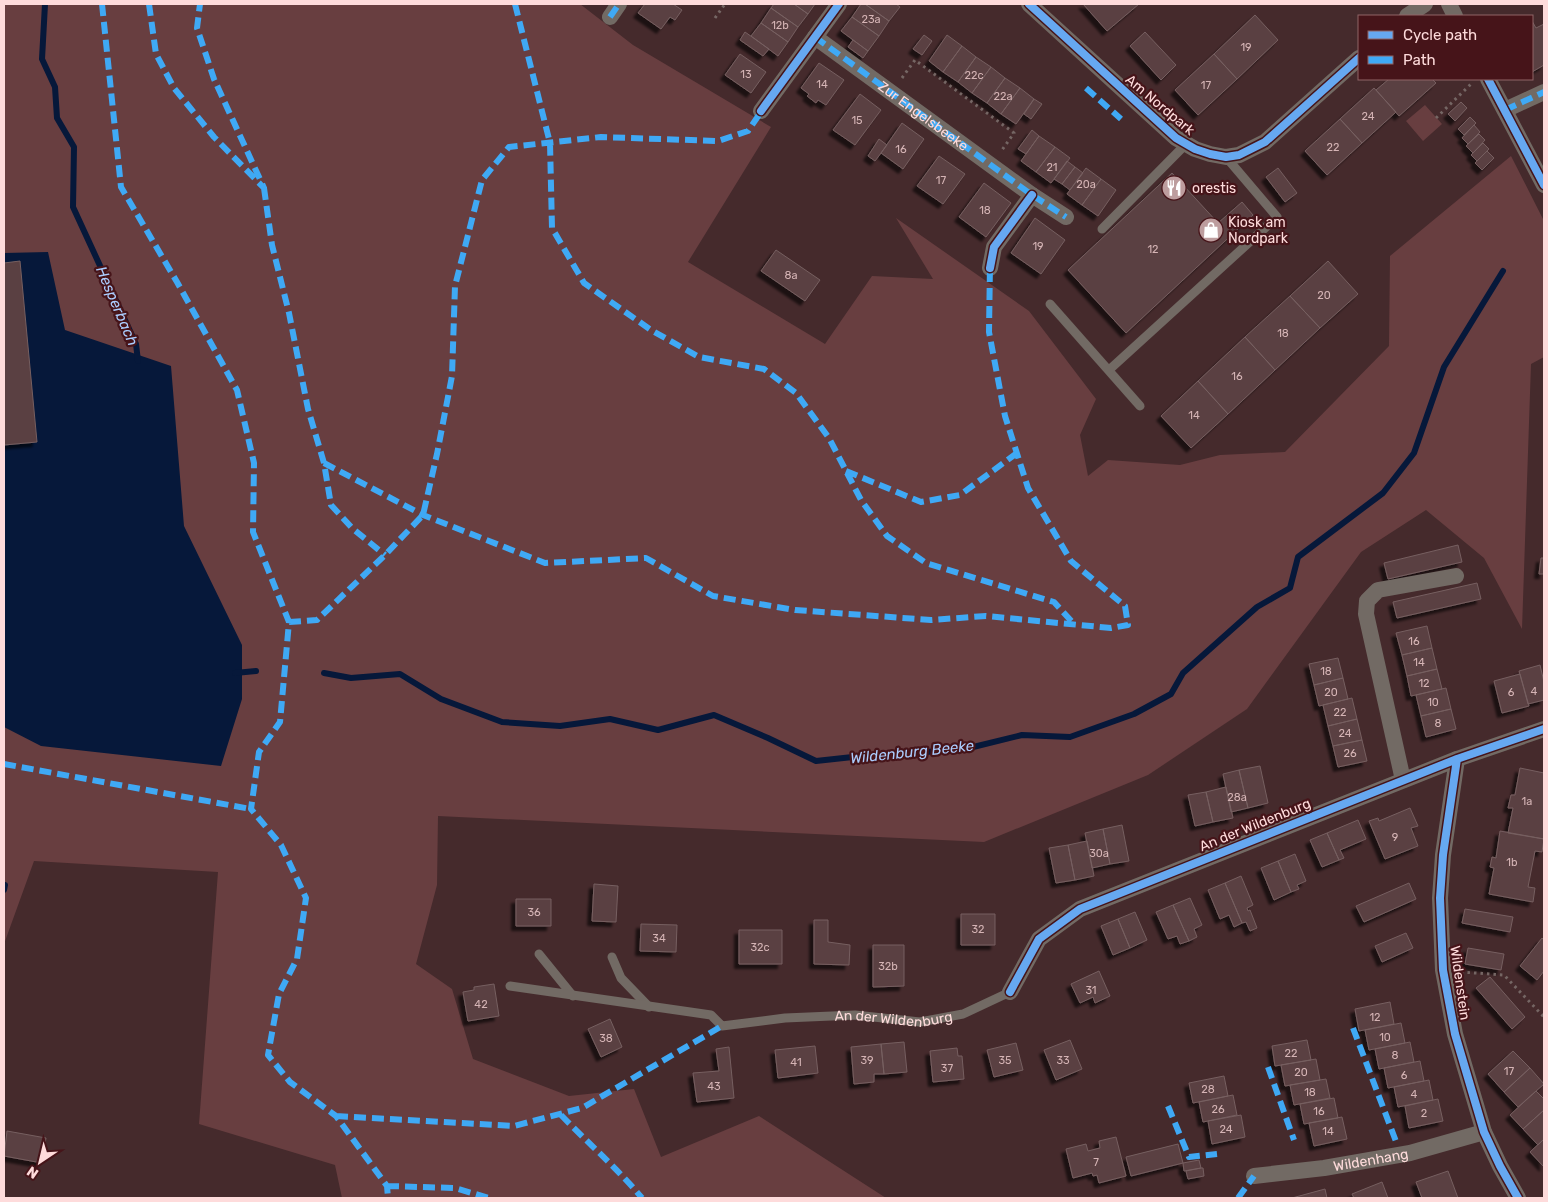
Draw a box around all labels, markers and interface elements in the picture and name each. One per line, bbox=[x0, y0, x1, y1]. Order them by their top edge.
house number: 23a bbox=[861, 13, 881, 26]
legend bbox=[1358, 15, 1533, 80]
house number: 12b bbox=[771, 19, 789, 32]
text: Cycle path bbox=[1403, 26, 1477, 44]
house number: 19 bbox=[1240, 41, 1252, 54]
text: Path bbox=[1403, 51, 1436, 69]
house number: 13 bbox=[740, 68, 752, 81]
house number: 22c bbox=[965, 69, 984, 82]
street label: Am Nordpark bbox=[1122, 71, 1199, 139]
street label: Zur Engelsbeeke bbox=[875, 77, 972, 154]
house number: 14 bbox=[816, 78, 828, 91]
house number: 17 bbox=[1201, 79, 1212, 92]
house number: 22a bbox=[994, 90, 1013, 103]
house number: 24 bbox=[1361, 110, 1375, 123]
house number: 15 bbox=[851, 114, 863, 127]
house number: 22 bbox=[1327, 141, 1339, 154]
house number: 16 bbox=[895, 143, 907, 156]
house number: 21 bbox=[1046, 161, 1058, 174]
house number: 17 bbox=[936, 174, 947, 187]
restaurant icon: orestis bbox=[1161, 175, 1187, 201]
house number: 20a bbox=[1076, 178, 1096, 191]
place label: orestis bbox=[1192, 180, 1236, 197]
house number: 18 bbox=[979, 204, 991, 217]
place label: Kiosk am Nordpark bbox=[1228, 214, 1289, 247]
shop icon: Kiosk am Nordpark bbox=[1198, 217, 1224, 243]
house number: 19 bbox=[1032, 240, 1044, 253]
house number: 12 bbox=[1147, 243, 1159, 256]
water label: Hesperbach bbox=[92, 263, 142, 349]
house number: 8a bbox=[784, 269, 798, 282]
house number: 20 bbox=[1317, 289, 1331, 302]
house number: 18 bbox=[1277, 327, 1289, 340]
house number: 16 bbox=[1231, 370, 1243, 383]
house number: 14 bbox=[1188, 409, 1200, 422]
house number: 16 bbox=[1408, 635, 1420, 648]
house number: 14 bbox=[1413, 656, 1425, 669]
house number: 18 bbox=[1320, 665, 1332, 678]
house number: 12 bbox=[1418, 677, 1430, 690]
house number: 4 bbox=[1531, 685, 1538, 698]
house number: 20 bbox=[1324, 686, 1338, 699]
house number: 6 bbox=[1508, 686, 1515, 699]
house number: 10 bbox=[1427, 696, 1439, 709]
house number: 22 bbox=[1334, 706, 1346, 719]
house number: 8 bbox=[1435, 717, 1442, 730]
house number: 24 bbox=[1338, 727, 1352, 740]
water label: Wildenburg Beeke bbox=[849, 736, 975, 767]
house number: 26 bbox=[1343, 747, 1357, 760]
house number: 28a bbox=[1227, 791, 1247, 804]
street label: An der Wildenburg bbox=[1197, 795, 1313, 855]
house number: 1a bbox=[1522, 795, 1532, 808]
house number: 9 bbox=[1392, 831, 1398, 844]
house number: 30a bbox=[1089, 847, 1109, 860]
house number: 1b bbox=[1506, 856, 1518, 869]
house number: 36 bbox=[527, 906, 541, 919]
house number: 32 bbox=[971, 923, 985, 936]
house number: 34 bbox=[652, 932, 666, 945]
house number: 32c bbox=[750, 941, 770, 954]
street label: Wildenstein bbox=[1446, 945, 1474, 1021]
house number: 32b bbox=[878, 960, 898, 973]
house number: 31 bbox=[1085, 984, 1097, 997]
house number: 42 bbox=[474, 998, 488, 1011]
street label: An der Wildenburg bbox=[834, 1006, 954, 1031]
house number: 12 bbox=[1369, 1011, 1381, 1024]
house number: 10 bbox=[1379, 1031, 1391, 1044]
house number: 38 bbox=[599, 1032, 613, 1045]
house number: 22 bbox=[1285, 1047, 1297, 1060]
house number: 8 bbox=[1392, 1049, 1399, 1062]
house number: 39 bbox=[860, 1054, 874, 1067]
house number: 35 bbox=[998, 1054, 1012, 1067]
house number: 33 bbox=[1056, 1054, 1070, 1067]
house number: 41 bbox=[790, 1056, 802, 1069]
house number: 37 bbox=[941, 1062, 953, 1075]
house number: 17 bbox=[1504, 1065, 1515, 1078]
house number: 20 bbox=[1294, 1066, 1308, 1079]
house number: 6 bbox=[1401, 1069, 1408, 1082]
house number: 43 bbox=[707, 1080, 721, 1093]
house number: 28 bbox=[1201, 1083, 1215, 1096]
house number: 18 bbox=[1304, 1086, 1316, 1099]
house number: 4 bbox=[1411, 1088, 1418, 1101]
house number: 26 bbox=[1211, 1103, 1225, 1116]
house number: 16 bbox=[1313, 1105, 1325, 1118]
house number: 2 bbox=[1421, 1107, 1427, 1120]
house number: 24 bbox=[1219, 1123, 1233, 1136]
house number: 14 bbox=[1322, 1125, 1334, 1138]
north arrow bbox=[15, 1137, 65, 1187]
street label: Wildenhang bbox=[1332, 1145, 1410, 1175]
house number: 7 bbox=[1093, 1156, 1099, 1169]
text: N bbox=[24, 1162, 42, 1182]

